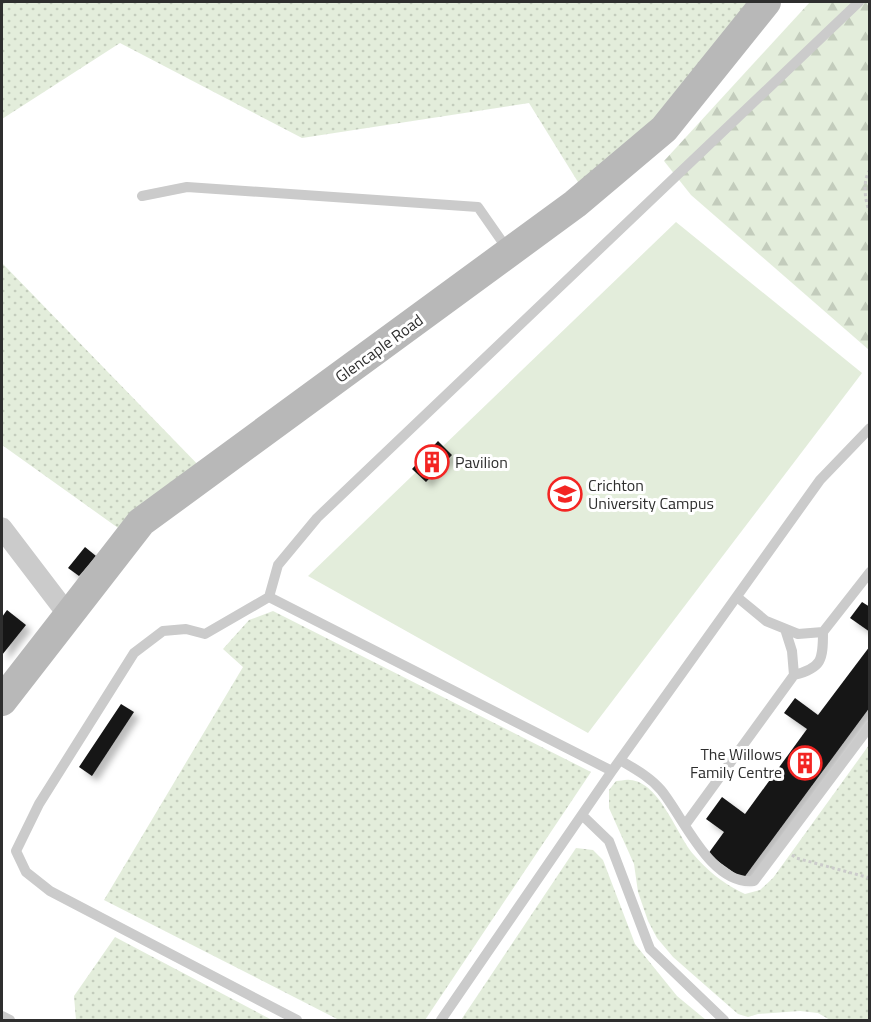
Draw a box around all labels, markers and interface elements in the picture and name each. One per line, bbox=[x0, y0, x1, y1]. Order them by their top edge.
street label: Glencaple Road bbox=[330, 308, 428, 388]
building icon: Pavilion bbox=[414, 444, 450, 480]
place label: Pavilion bbox=[455, 450, 508, 474]
place label: Crichton University Campus bbox=[588, 473, 714, 515]
school or university icon: Crichton University Campus bbox=[547, 476, 583, 512]
place label: The Willows Family Centre bbox=[690, 742, 782, 784]
building icon: The Willows Family Centre bbox=[787, 745, 823, 781]

